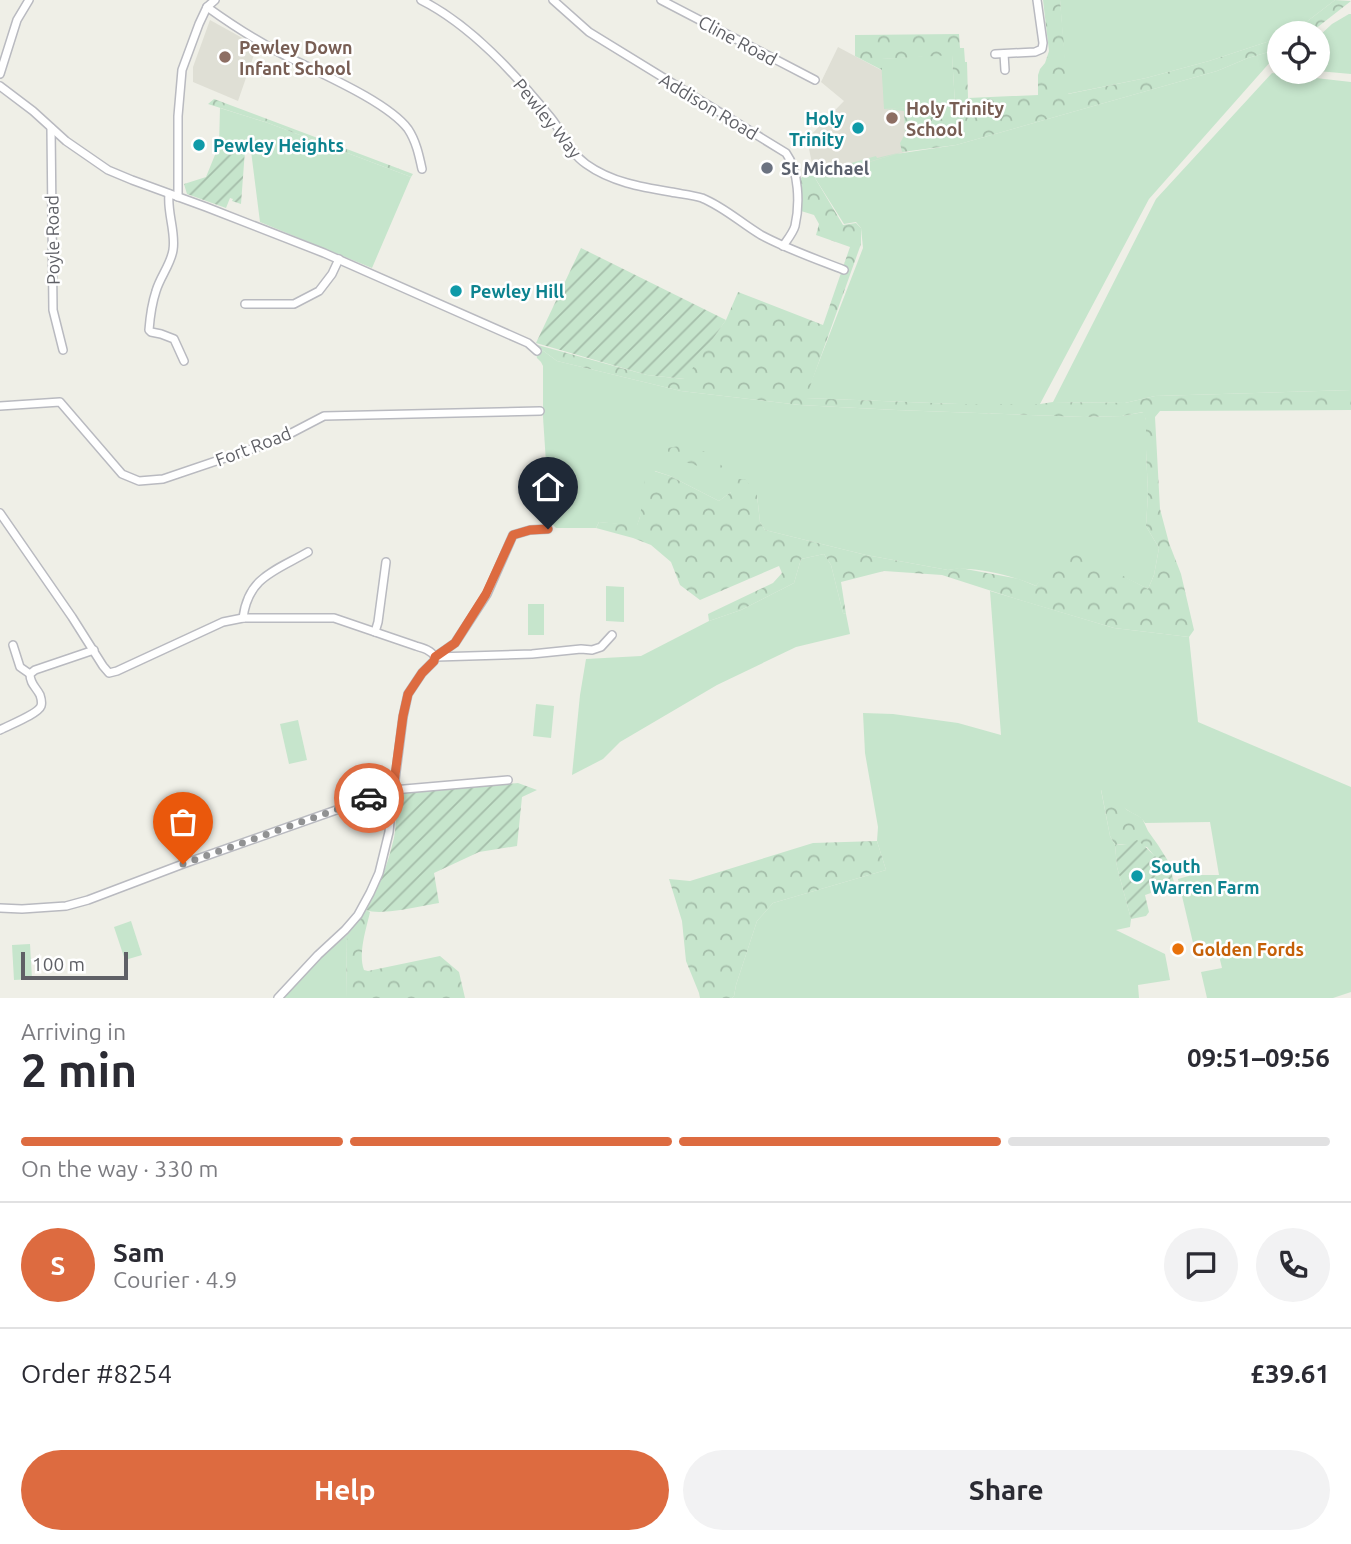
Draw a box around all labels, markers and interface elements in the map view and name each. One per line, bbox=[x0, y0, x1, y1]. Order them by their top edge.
street label: Cline Road bbox=[695, 11, 781, 69]
map controls bbox=[1267, 21, 1330, 84]
button: locate bbox=[1267, 21, 1330, 84]
place label: Pewley Down Infant School bbox=[239, 37, 353, 78]
marker: Pewley Down Infant School bbox=[217, 49, 233, 65]
street label: Addison Road bbox=[656, 69, 762, 143]
street label: Pewley Way bbox=[510, 74, 586, 162]
place label: Holy Trinity School bbox=[906, 98, 1005, 139]
place label: Holy Trinity bbox=[789, 108, 844, 149]
marker: Holy Trinity School bbox=[884, 110, 900, 126]
marker: Holy Trinity bbox=[850, 120, 866, 136]
place label: Pewley Heights bbox=[213, 135, 344, 155]
marker: Pewley Heights bbox=[191, 137, 207, 153]
place label: St Michael bbox=[781, 158, 870, 178]
marker: St Michael bbox=[759, 160, 775, 176]
street label: Poyle Road bbox=[41, 195, 63, 285]
place label: Pewley Hill bbox=[470, 281, 565, 301]
marker: Pewley Hill bbox=[448, 283, 464, 299]
street label: Fort Road bbox=[212, 422, 294, 470]
pin bbox=[518, 457, 578, 529]
icon: home bbox=[529, 468, 567, 506]
courier bbox=[334, 763, 404, 833]
icon: car bbox=[350, 779, 388, 817]
pin bbox=[153, 792, 213, 864]
icon: bag bbox=[164, 803, 202, 841]
place label: South Warren Farm bbox=[1151, 856, 1259, 897]
marker: South Warren Farm bbox=[1129, 868, 1145, 884]
place label: Golden Fords bbox=[1192, 939, 1304, 959]
marker: Golden Fords bbox=[1170, 941, 1186, 957]
scale bar bbox=[21, 949, 128, 981]
text: 100 m bbox=[32, 953, 85, 975]
text: Arriving in bbox=[21, 1019, 126, 1044]
text: 09:51–09:56 bbox=[1187, 1043, 1330, 1072]
text: 2 min bbox=[21, 1044, 137, 1096]
text: On the way · 330 m bbox=[21, 1156, 218, 1181]
button: chat bbox=[1164, 1228, 1238, 1302]
button: phone bbox=[1256, 1228, 1330, 1302]
text: Sam bbox=[113, 1238, 165, 1267]
text: S bbox=[51, 1251, 65, 1280]
text: Courier · 4.9 bbox=[113, 1267, 237, 1292]
text: Order #8254 bbox=[21, 1359, 172, 1388]
text: £39.61 bbox=[1250, 1359, 1330, 1388]
button: Help bbox=[21, 1450, 669, 1530]
button: Share bbox=[683, 1450, 1330, 1530]

